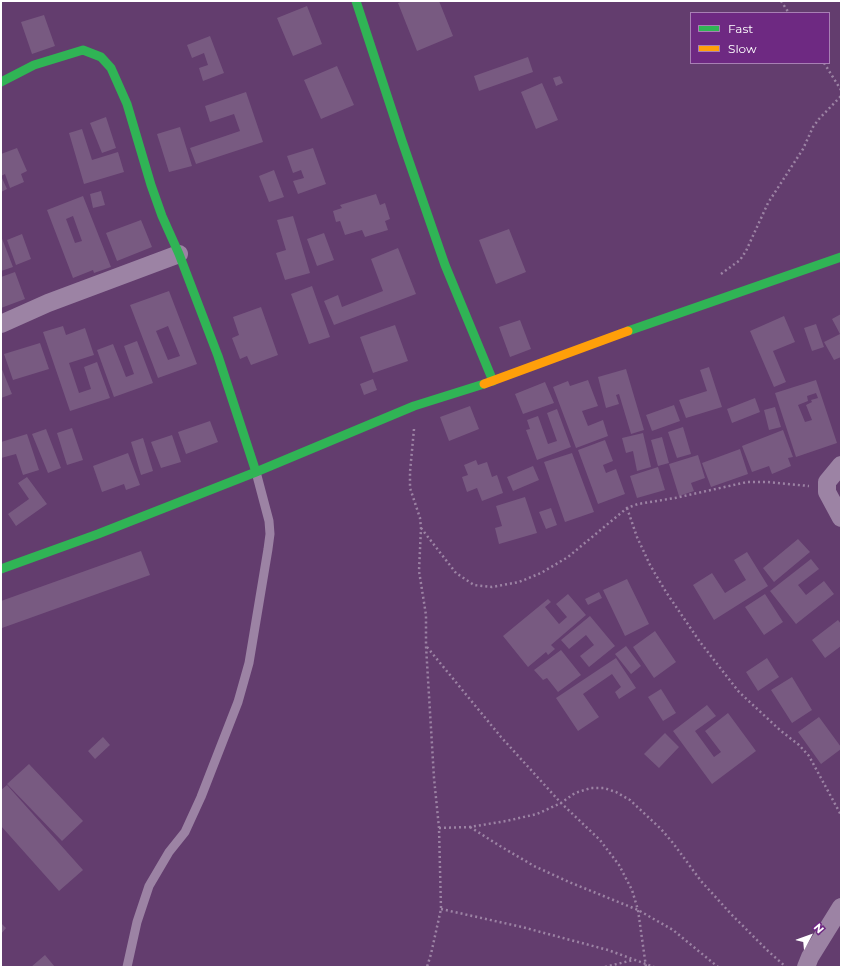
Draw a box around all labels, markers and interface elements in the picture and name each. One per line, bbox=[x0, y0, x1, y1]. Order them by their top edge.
legend bbox=[690, 12, 830, 64]
text: Fast bbox=[728, 21, 753, 36]
text: Slow bbox=[728, 41, 757, 56]
north arrow bbox=[790, 916, 830, 956]
text: N bbox=[811, 920, 827, 936]

